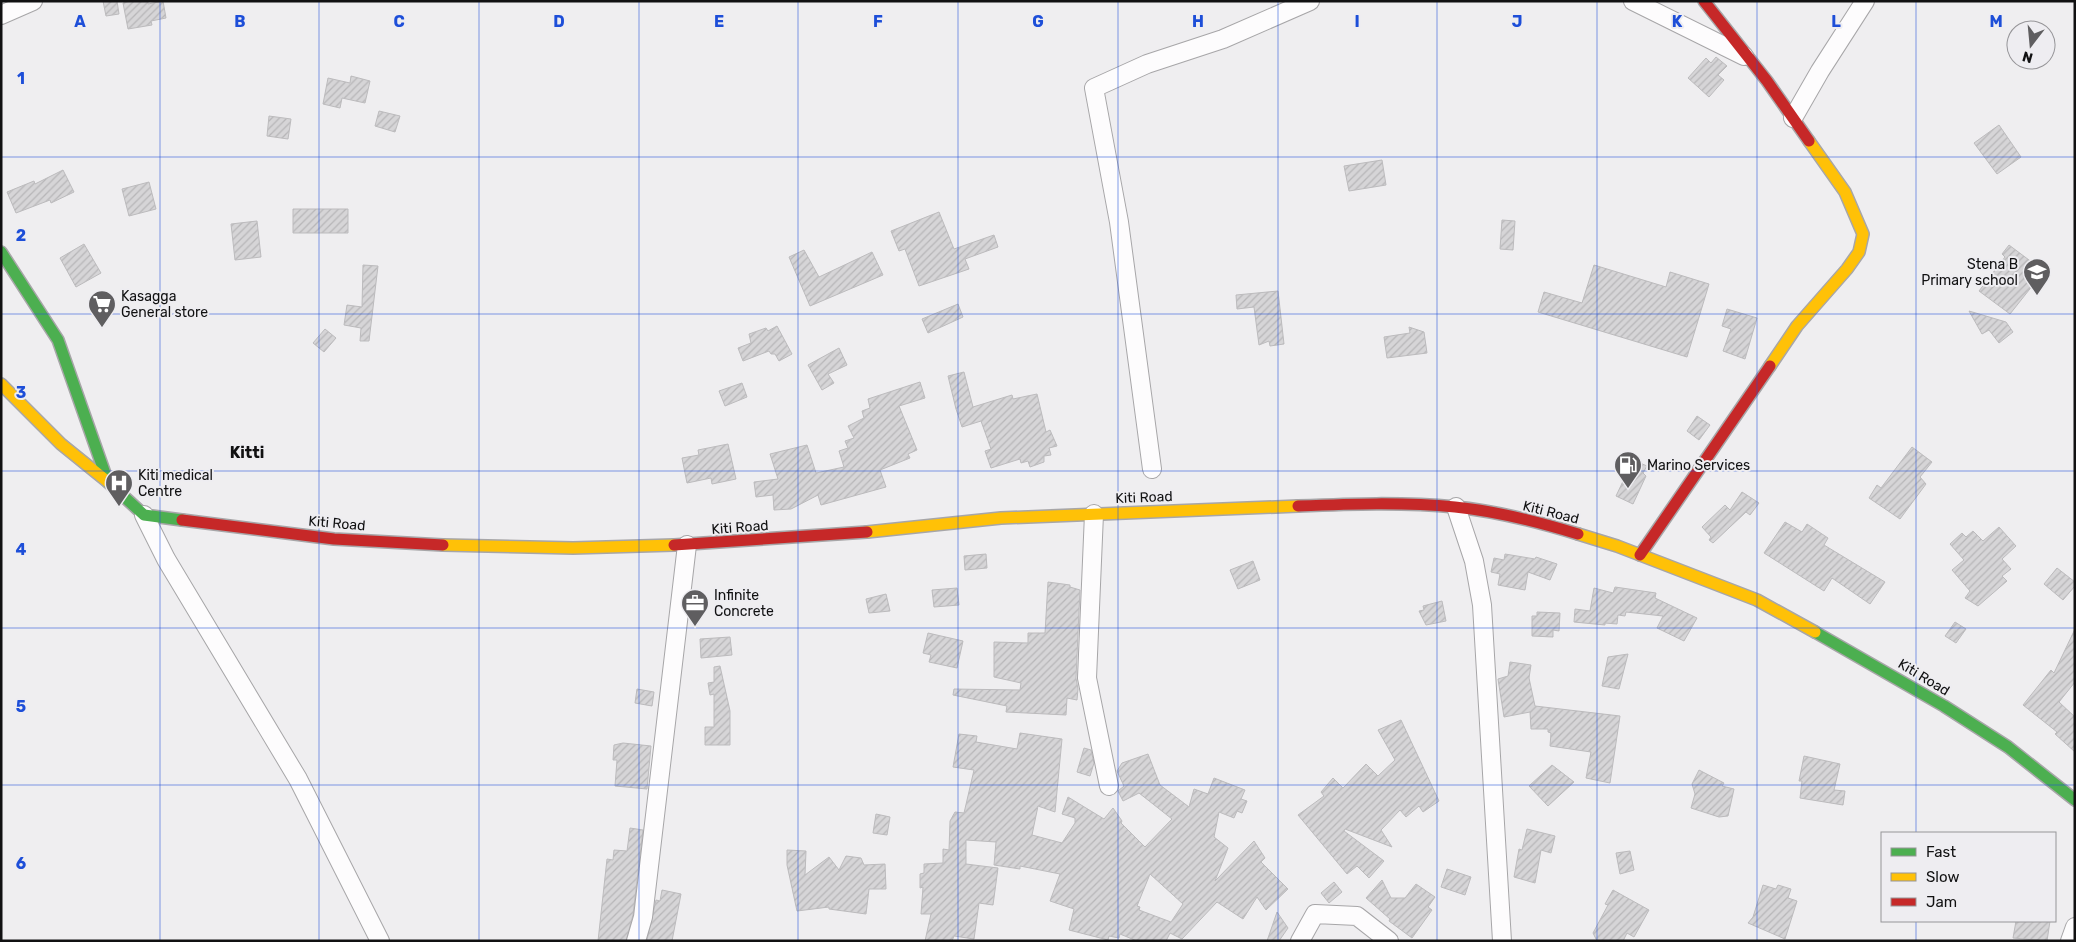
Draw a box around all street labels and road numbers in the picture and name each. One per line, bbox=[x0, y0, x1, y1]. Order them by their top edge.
street label: Kiti Road bbox=[1115, 488, 1173, 507]
street label: Kiti Road bbox=[1521, 497, 1581, 528]
street label: Kiti Road bbox=[308, 513, 366, 534]
street label: Kiti Road bbox=[711, 517, 769, 538]
street label: Kiti Road bbox=[1895, 655, 1953, 699]

